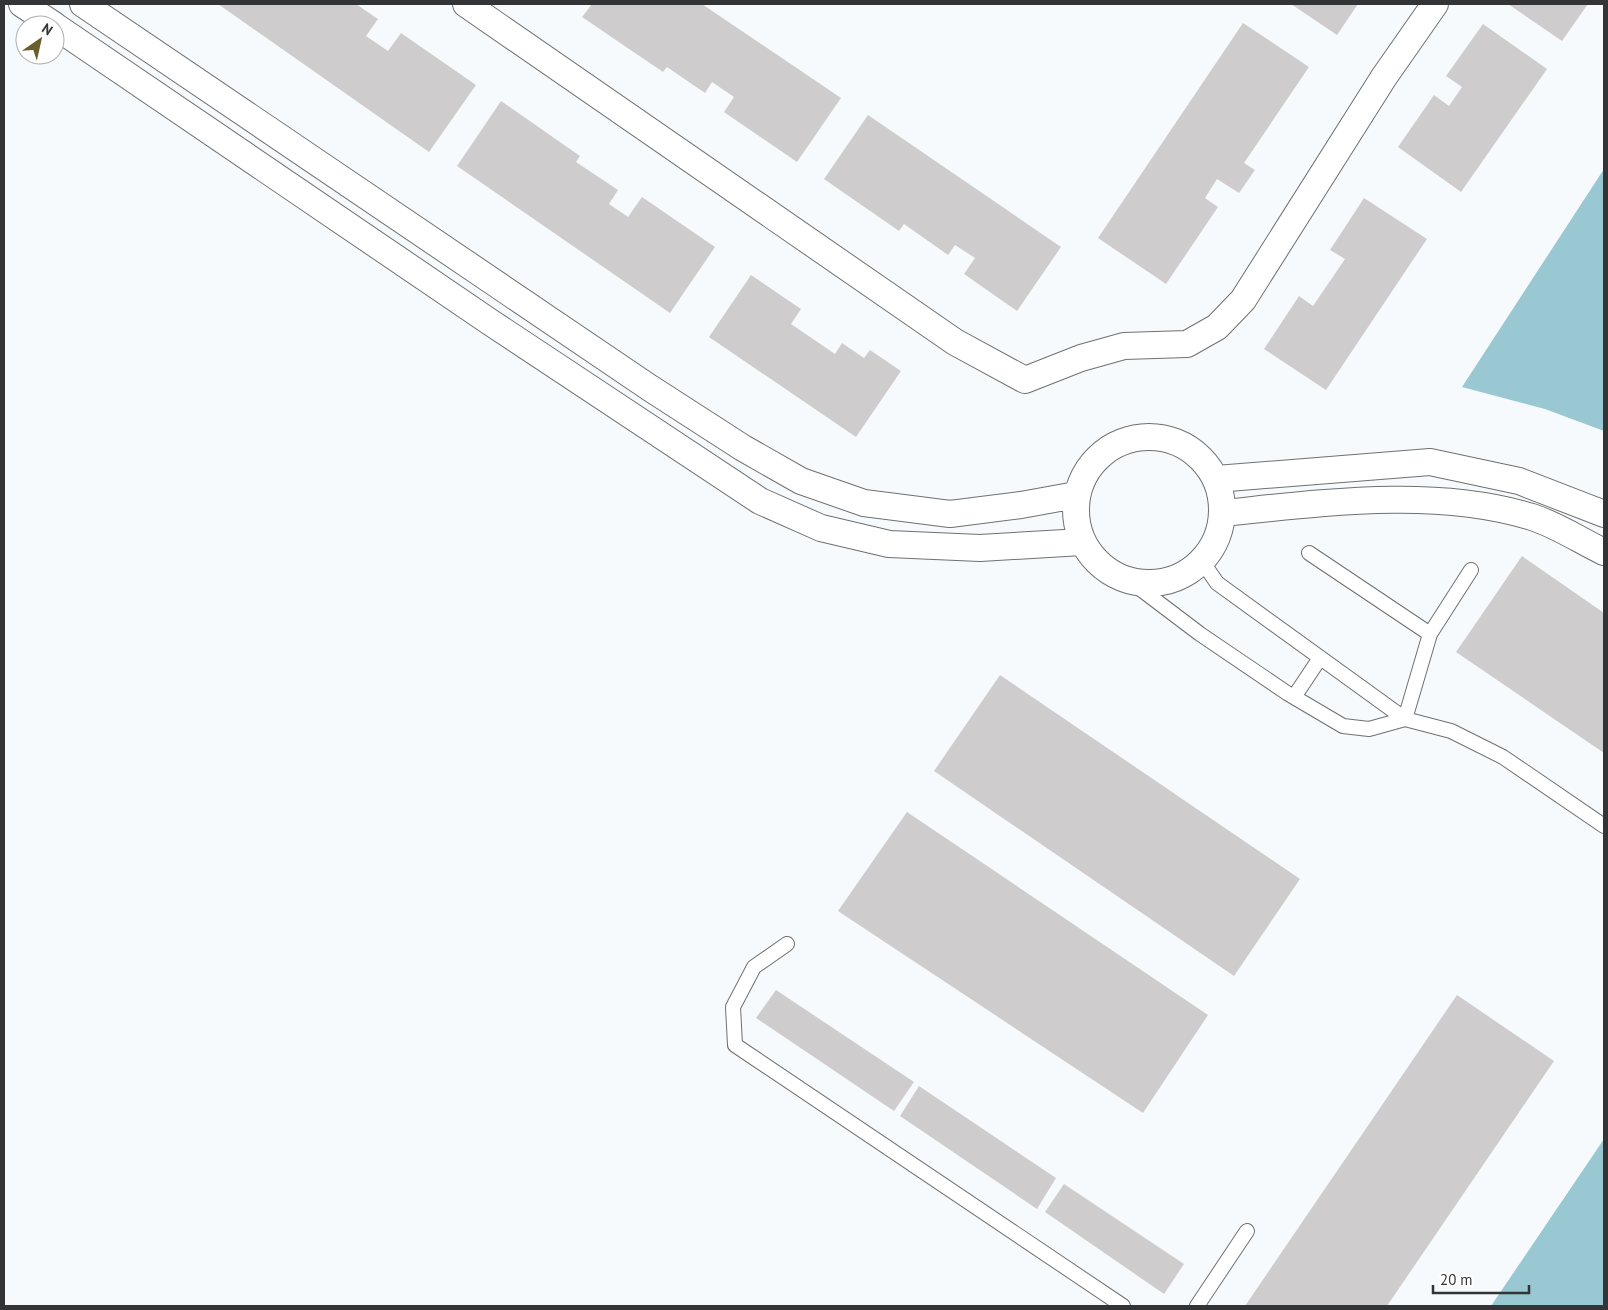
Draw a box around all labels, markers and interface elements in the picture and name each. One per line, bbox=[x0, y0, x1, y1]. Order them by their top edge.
north arrow bbox=[15, 15, 65, 65]
text: N bbox=[38, 19, 56, 39]
scale bar bbox=[1433, 1262, 1529, 1294]
text: 20 m bbox=[1440, 1270, 1473, 1289]

